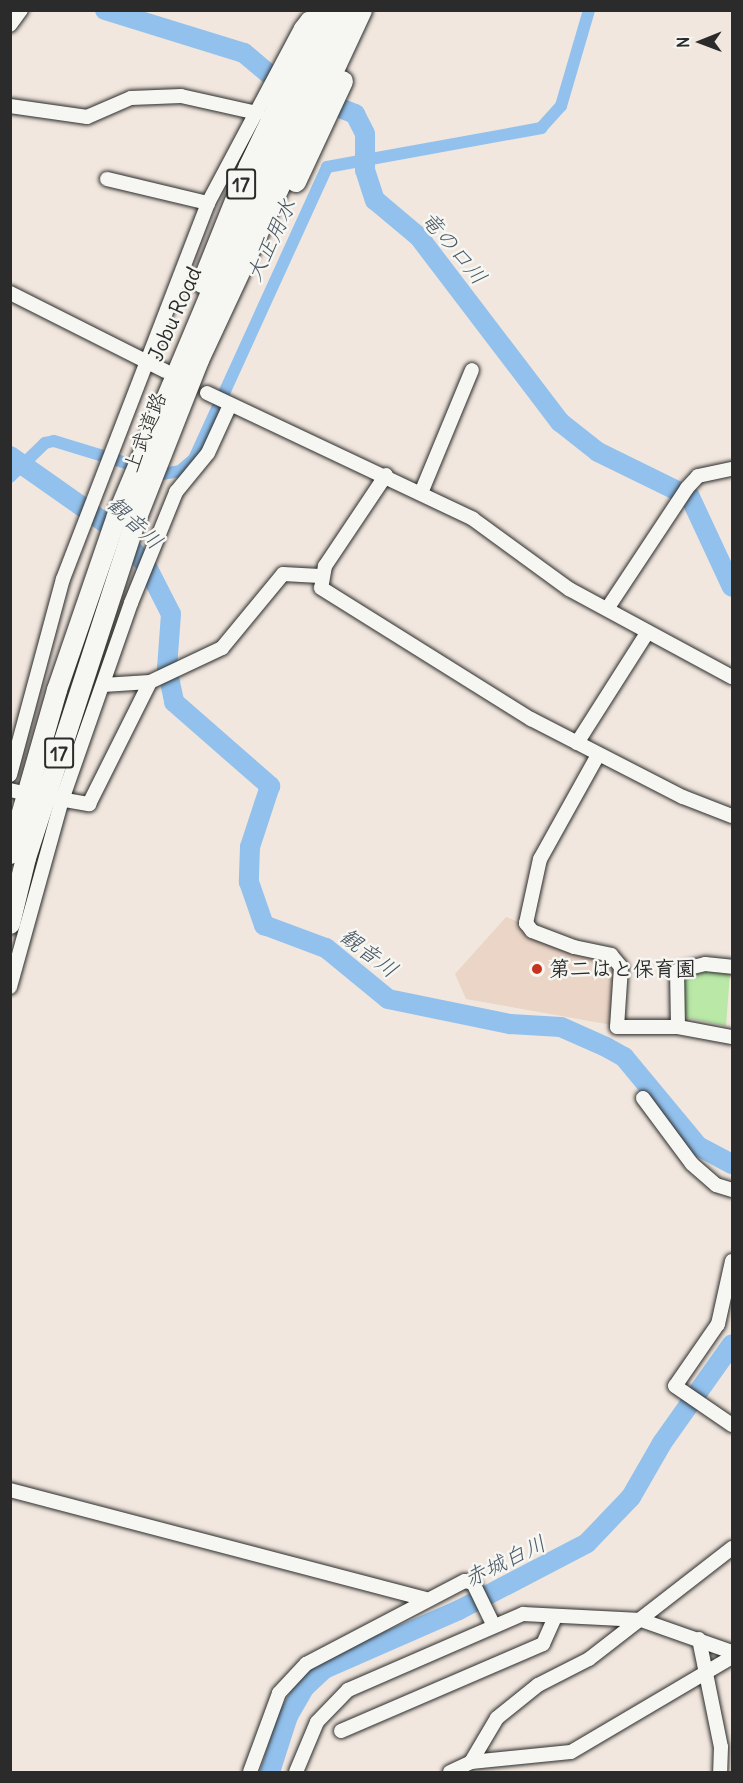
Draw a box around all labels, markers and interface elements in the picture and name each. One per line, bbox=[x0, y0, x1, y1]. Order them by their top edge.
north arrow bbox=[671, 12, 731, 72]
text: N bbox=[673, 37, 693, 48]
road number: 17 bbox=[226, 167, 256, 201]
water label: 大正用水 bbox=[240, 195, 302, 285]
water label: 竜の口川 bbox=[416, 206, 492, 290]
street label: Jobu Road bbox=[143, 263, 207, 365]
street label: 上武道路 bbox=[118, 388, 172, 476]
water label: 観音川 bbox=[102, 491, 168, 555]
road number: 17 bbox=[44, 736, 74, 770]
water label: 観音川 bbox=[335, 923, 403, 983]
place label: 第二はと保育園 bbox=[549, 956, 696, 982]
marker: 第二はと保育園 bbox=[530, 962, 544, 976]
water label: 赤城白川 bbox=[460, 1530, 550, 1592]

